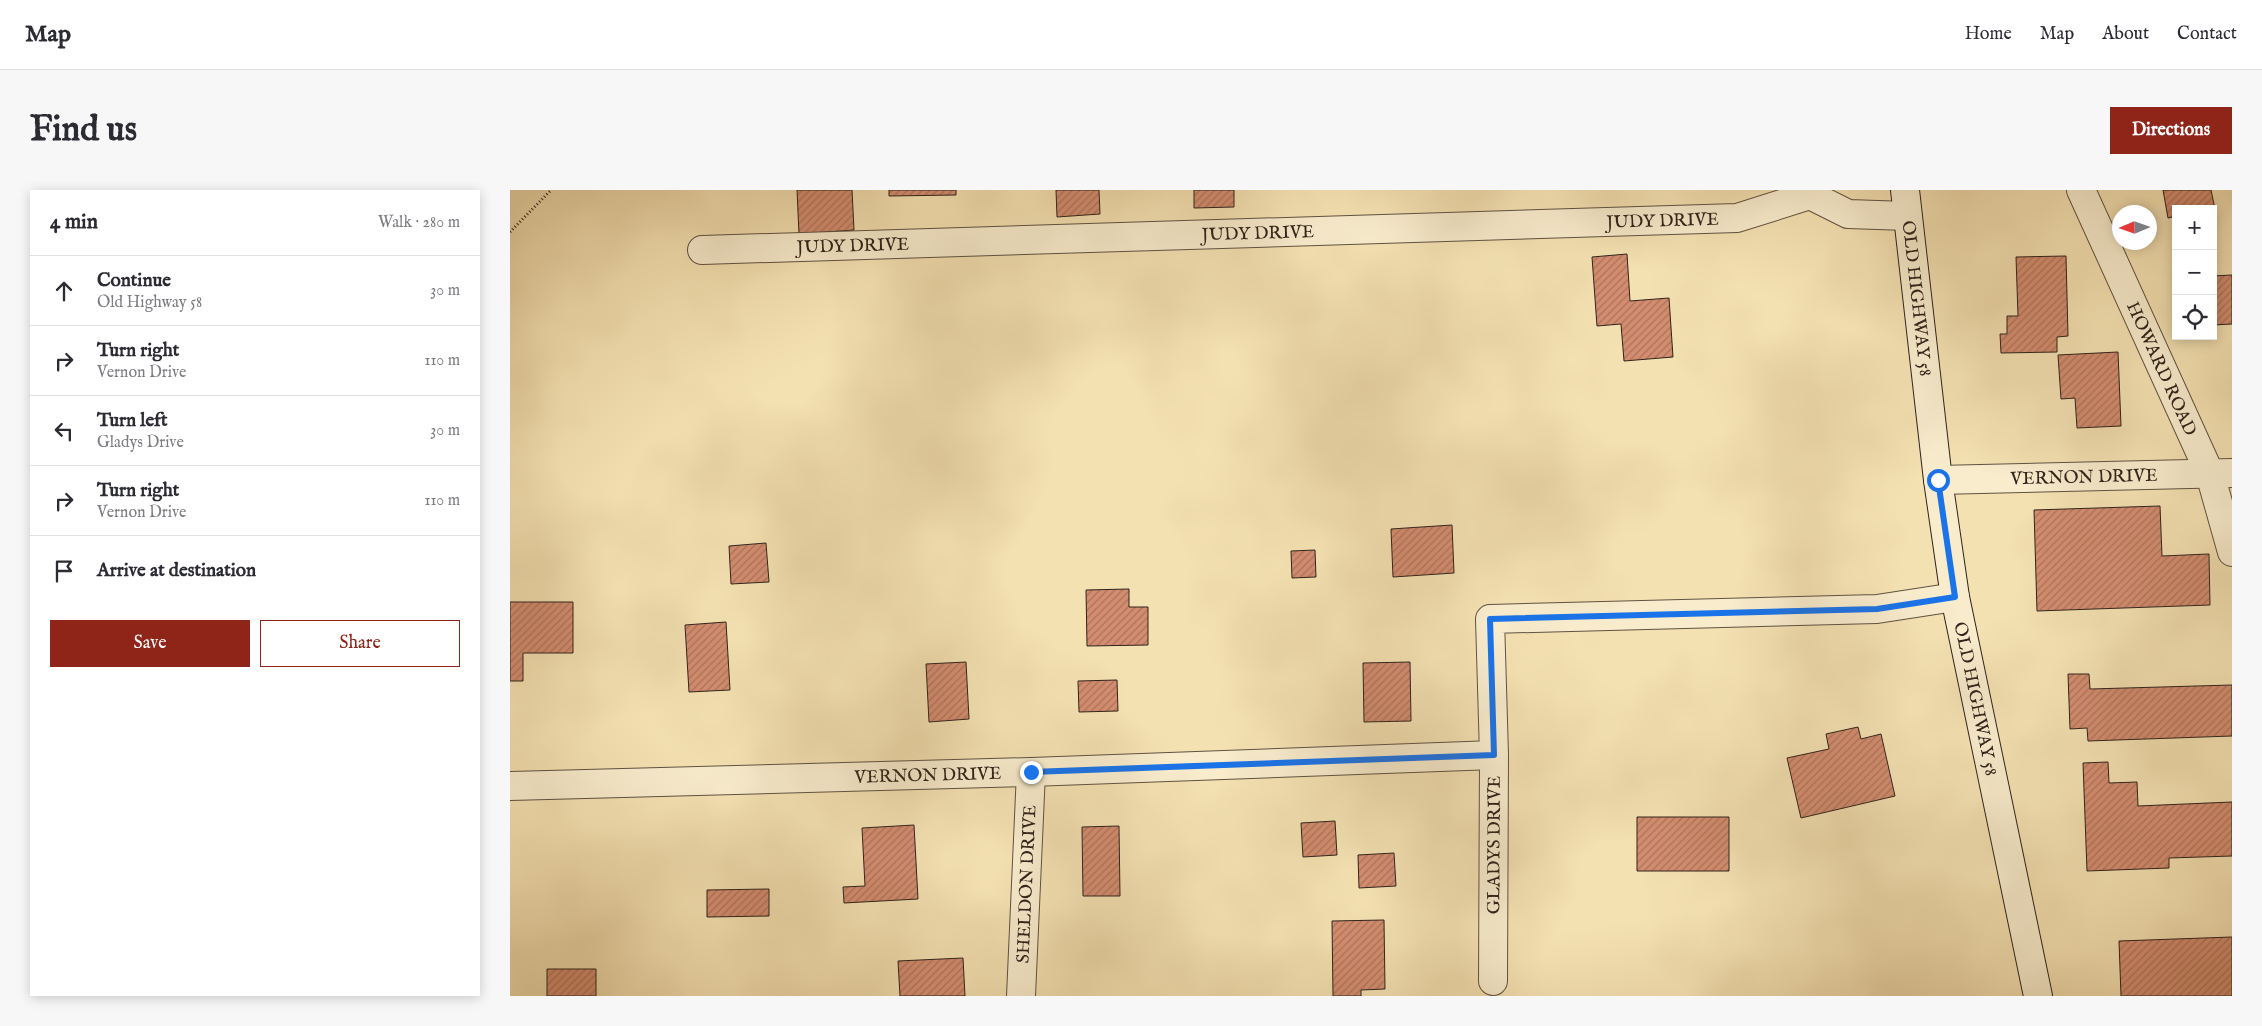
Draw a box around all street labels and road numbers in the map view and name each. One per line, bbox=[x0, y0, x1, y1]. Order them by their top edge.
street label: JUDY DRIVE bbox=[1604, 209, 1719, 235]
street label: OLD HIGHWAY 58 bbox=[1896, 219, 1936, 378]
street label: JUDY DRIVE bbox=[1199, 221, 1314, 248]
street label: JUDY DRIVE bbox=[794, 234, 910, 260]
street label: HOWARD ROAD bbox=[2120, 298, 2201, 440]
street label: VERNON DRIVE bbox=[2009, 465, 2158, 491]
street label: OLD HIGHWAY 58 bbox=[1947, 620, 2002, 778]
street label: VERNON DRIVE bbox=[853, 763, 1002, 790]
street label: GLADYS DRIVE bbox=[1483, 776, 1507, 914]
street label: SHELDON DRIVE bbox=[1012, 805, 1043, 964]

